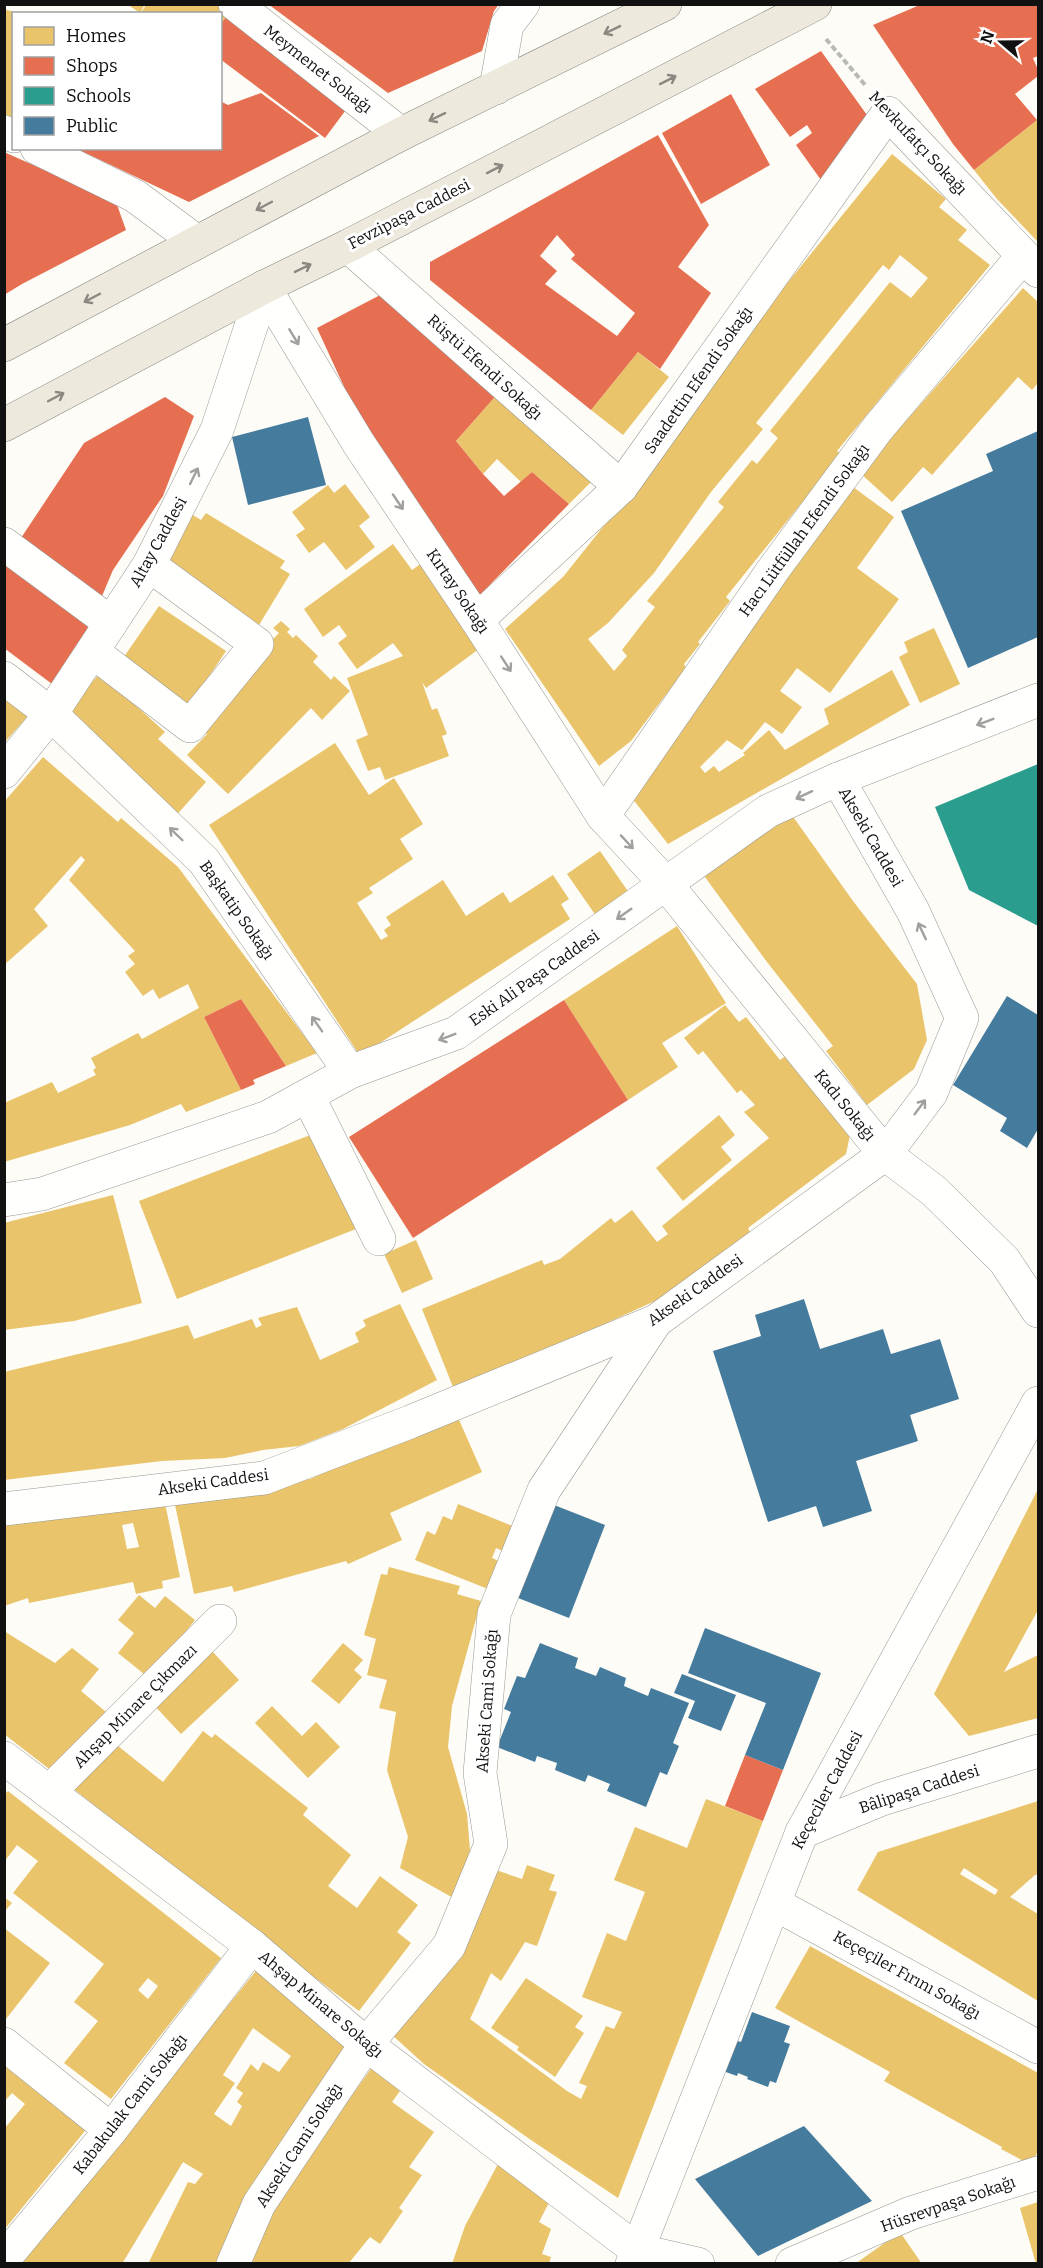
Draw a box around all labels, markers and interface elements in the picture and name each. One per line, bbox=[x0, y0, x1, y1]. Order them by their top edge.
legend bbox=[12, 12, 222, 150]
north arrow bbox=[971, 12, 1031, 72]
street label: Meymenet Sokağı bbox=[260, 21, 376, 117]
text: Homes bbox=[66, 25, 126, 47]
one-way arrow bbox=[604, 25, 622, 37]
text: N bbox=[976, 28, 998, 46]
text: Shops bbox=[66, 55, 118, 77]
one-way arrow bbox=[659, 73, 677, 85]
text: Schools bbox=[66, 85, 131, 107]
street label: Mevkufatçı Sokağı bbox=[865, 87, 971, 199]
one-way arrow bbox=[429, 111, 447, 123]
text: Public bbox=[66, 115, 118, 137]
one-way arrow bbox=[486, 163, 504, 175]
street label: Fevzipaşa Caddesi bbox=[345, 175, 473, 253]
one-way arrow bbox=[256, 200, 273, 212]
one-way arrow bbox=[294, 261, 312, 273]
one-way arrow bbox=[84, 292, 101, 304]
street label: Saadettin Efendi Sokağı bbox=[640, 302, 756, 457]
street label: Rüştü Efendi Sokağı bbox=[424, 310, 546, 424]
one-way arrow bbox=[288, 328, 300, 345]
one-way arrow bbox=[47, 391, 65, 403]
street label: Hacı Lütfüllah Efendi Sokağı bbox=[735, 440, 873, 620]
one-way arrow bbox=[188, 467, 200, 485]
street label: Altay Caddesi bbox=[125, 493, 191, 590]
one-way arrow bbox=[392, 493, 404, 510]
street label: Kırtay Sokağı bbox=[423, 545, 493, 637]
one-way arrow bbox=[500, 655, 512, 672]
one-way arrow bbox=[976, 718, 994, 729]
street label: Akseki Caddesi bbox=[835, 784, 907, 890]
one-way arrow bbox=[795, 790, 813, 801]
one-way arrow bbox=[169, 828, 184, 842]
one-way arrow bbox=[620, 835, 635, 850]
street label: Başkatip Sokağı bbox=[196, 857, 278, 963]
one-way arrow bbox=[617, 908, 633, 920]
one-way arrow bbox=[915, 922, 927, 940]
street label: Eski Ali Paşa Caddesi bbox=[465, 926, 603, 1030]
one-way arrow bbox=[311, 1016, 323, 1033]
one-way arrow bbox=[438, 1032, 457, 1043]
street label: Kadı Sokağı bbox=[810, 1065, 880, 1145]
one-way arrow bbox=[914, 1099, 927, 1115]
street label: Akseki Caddesi bbox=[644, 1250, 746, 1330]
street label: Akseki Caddesi bbox=[156, 1465, 270, 1499]
street label: Akseki Cami Sokağı bbox=[472, 1628, 502, 1774]
street label: Ahşap Minare Çıkmazı bbox=[69, 1640, 201, 1772]
street label: Keçeciler Caddesi bbox=[788, 1727, 866, 1852]
street label: Bâlipaşa Caddesi bbox=[857, 1761, 982, 1817]
street label: Keçeçiler Fırını Sokağı bbox=[830, 1927, 984, 2023]
street label: Ahşap Minare Sokağı bbox=[255, 1946, 387, 2062]
street label: Kabakulak Cami Sokağı bbox=[69, 2030, 191, 2178]
street label: Akseki Cami Sokağı bbox=[252, 2079, 346, 2211]
street label: Hüsrevpaşa Sokağı bbox=[878, 2172, 1018, 2236]

